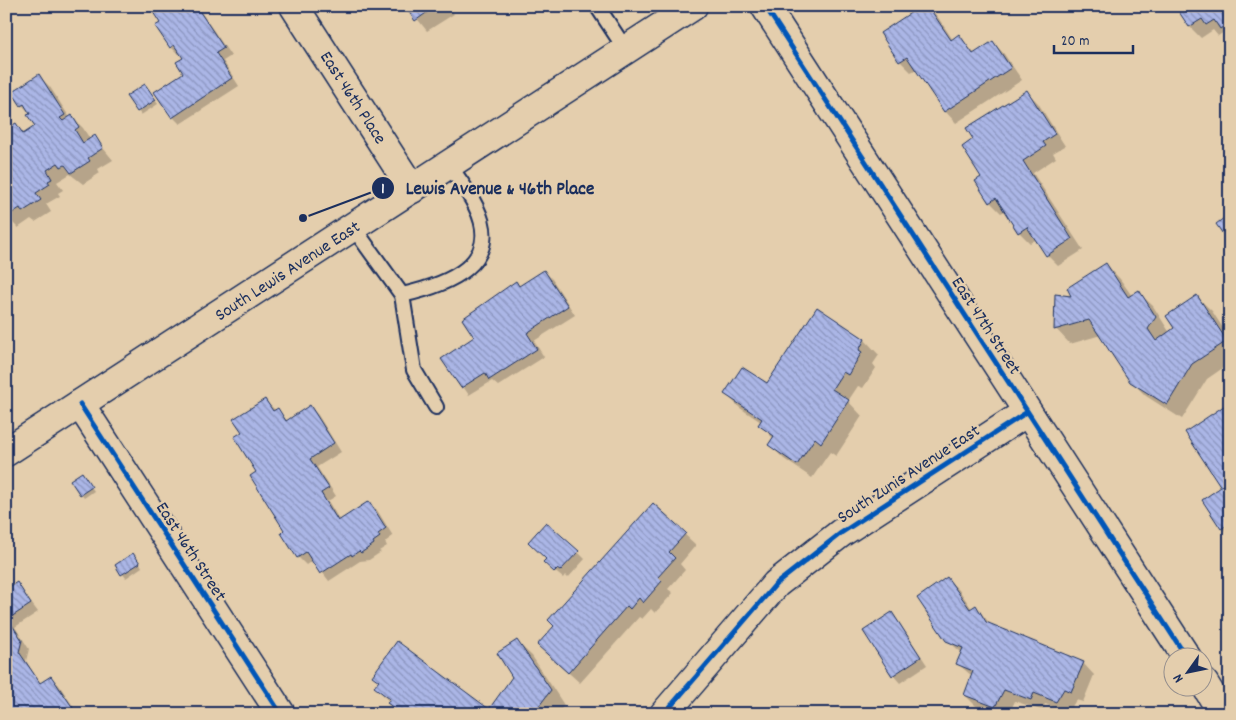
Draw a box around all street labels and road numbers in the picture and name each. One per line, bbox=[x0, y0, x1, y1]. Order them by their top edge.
street label: East 46th Place bbox=[312, 47, 391, 150]
street label: South Lewis Avenue East bbox=[211, 215, 366, 329]
street label: East 47th Street bbox=[944, 273, 1026, 380]
street label: South Zunis Avenue East bbox=[833, 419, 986, 531]
street label: East 46th Street bbox=[148, 498, 232, 607]

